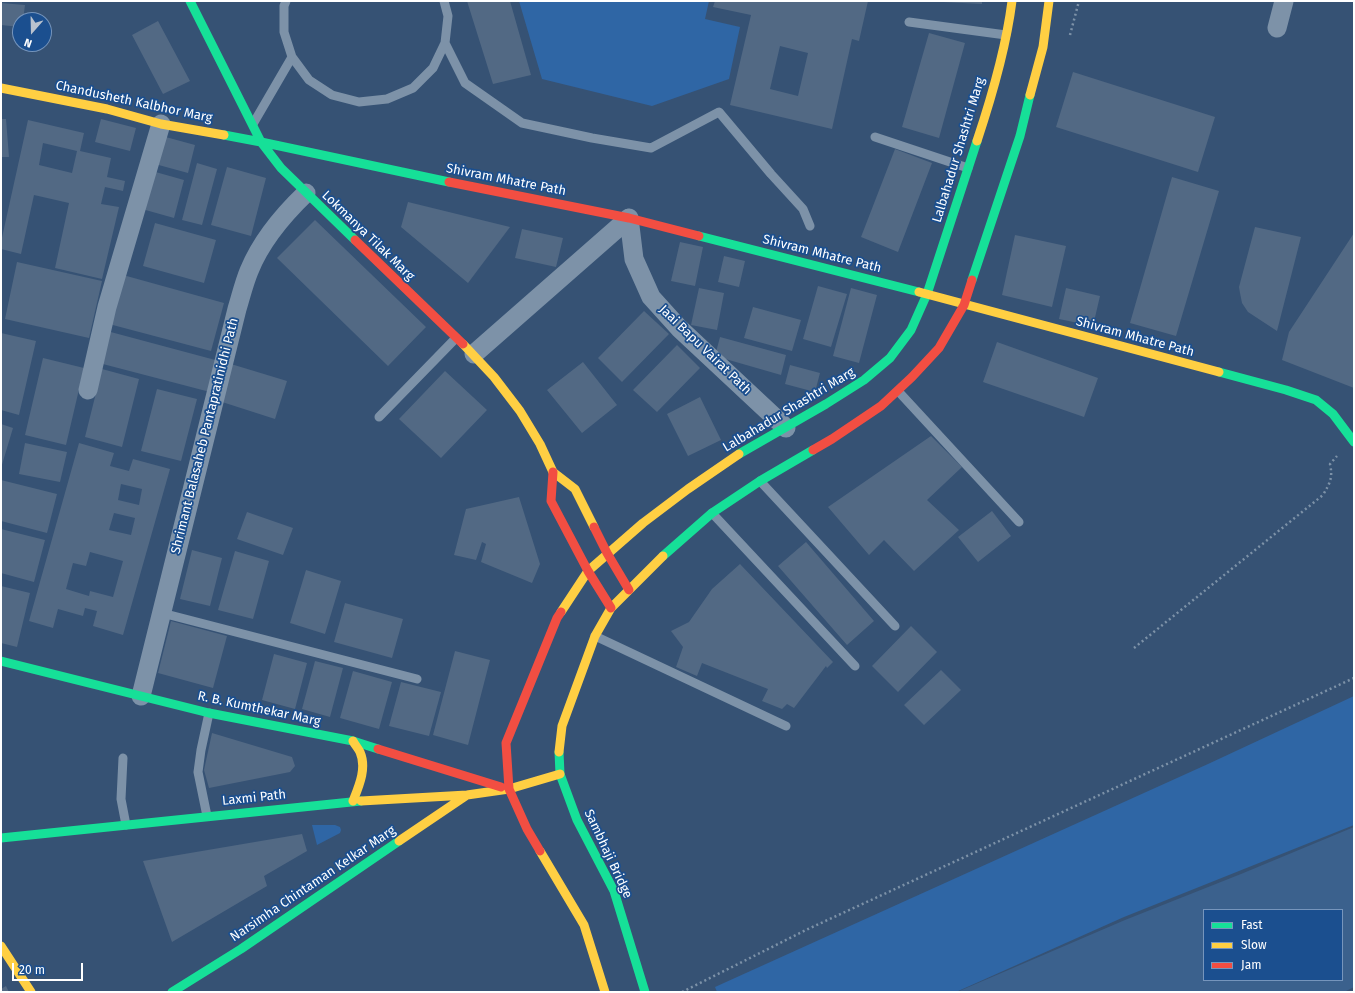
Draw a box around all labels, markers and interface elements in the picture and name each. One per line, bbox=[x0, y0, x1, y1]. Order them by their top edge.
north arrow bbox=[12, 12, 52, 52]
text: N bbox=[22, 35, 34, 50]
street label: Lalbahadur Shashtri Marg bbox=[929, 75, 989, 225]
street label: Chandusheth Kalbhor Marg bbox=[54, 78, 214, 126]
street label: Shivram Mhatre Path bbox=[445, 161, 567, 199]
street label: Lokmanya Tilak Marg bbox=[318, 188, 418, 284]
street label: Shivram Mhatre Path bbox=[761, 232, 883, 276]
street label: Jaai Bapu Vairat Path bbox=[656, 302, 754, 398]
street label: Shivram Mhatre Path bbox=[1074, 314, 1196, 360]
street label: Shrimant Balasaheb Pantapratinidhi Path bbox=[168, 316, 242, 556]
street label: Lalbahadur Shashtri Marg bbox=[720, 364, 858, 456]
street label: R. B. Kumthekar Marg bbox=[196, 688, 322, 730]
street label: Laxmi Path bbox=[221, 787, 287, 809]
street label: Sambhaji Bridge bbox=[581, 807, 635, 901]
street label: Narsimha Chintaman Kelkar Marg bbox=[227, 823, 399, 945]
legend bbox=[1203, 909, 1343, 981]
text: Fast bbox=[1241, 918, 1263, 932]
text: Slow bbox=[1241, 938, 1267, 952]
scale bar bbox=[14, 955, 85, 981]
text: Jam bbox=[1241, 958, 1261, 972]
text: 20 m bbox=[19, 963, 45, 977]

